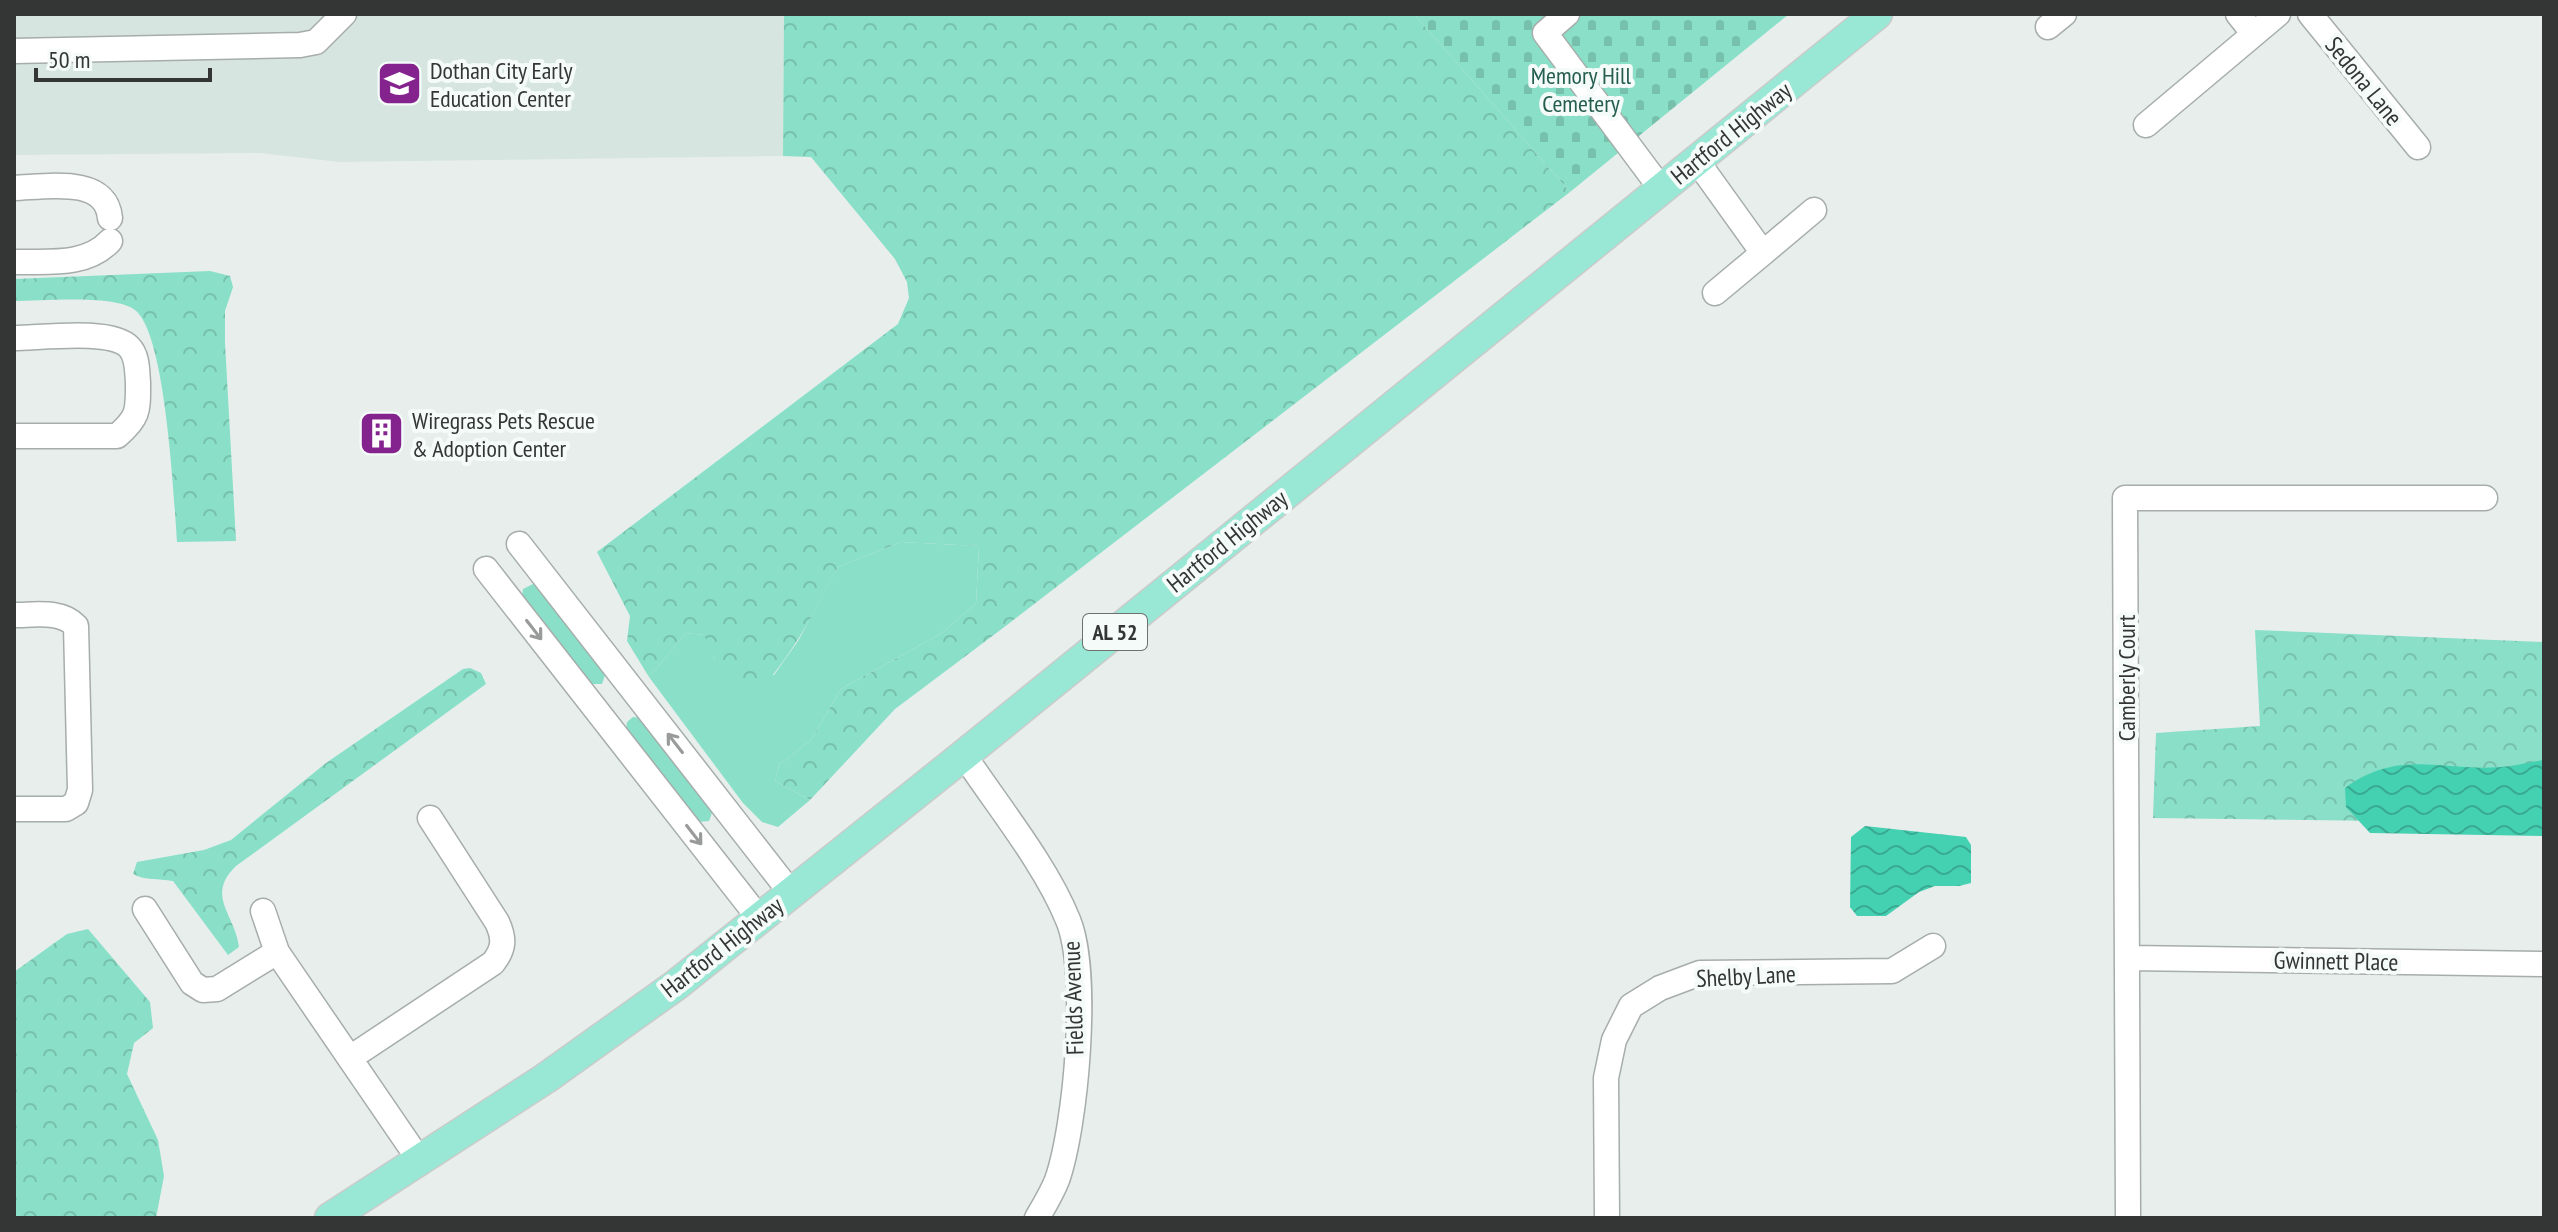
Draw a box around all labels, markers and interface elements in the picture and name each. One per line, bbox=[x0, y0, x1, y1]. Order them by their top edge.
street label: Sedona Lane bbox=[2319, 30, 2409, 132]
scale bar bbox=[36, 32, 210, 82]
text: 50 m bbox=[48, 44, 90, 75]
place label: Dothan City Early Education Center bbox=[430, 55, 573, 114]
school or university icon: Dothan City Early Education Center bbox=[375, 60, 423, 108]
park label: Memory Hill Cemetery bbox=[1531, 60, 1632, 119]
street label: Hartford Highway bbox=[1664, 75, 1798, 191]
place label: Wiregrass Pets Rescue & Adoption Center bbox=[412, 405, 595, 464]
building icon: Wiregrass Pets Rescue & Adoption Center bbox=[357, 410, 405, 458]
street label: Hartford Highway bbox=[1160, 483, 1294, 599]
road number: AL 52 bbox=[1083, 614, 1147, 650]
street label: Camberly Court bbox=[2111, 614, 2142, 741]
one-way arrow bbox=[526, 619, 543, 640]
one-way arrow bbox=[666, 733, 683, 754]
one-way arrow bbox=[686, 824, 703, 845]
street label: Hartford Highway bbox=[655, 890, 789, 1004]
street label: Fields Avenue bbox=[1056, 940, 1090, 1056]
street label: Gwinnett Place bbox=[2273, 944, 2399, 978]
street label: Shelby Lane bbox=[1695, 958, 1797, 994]

